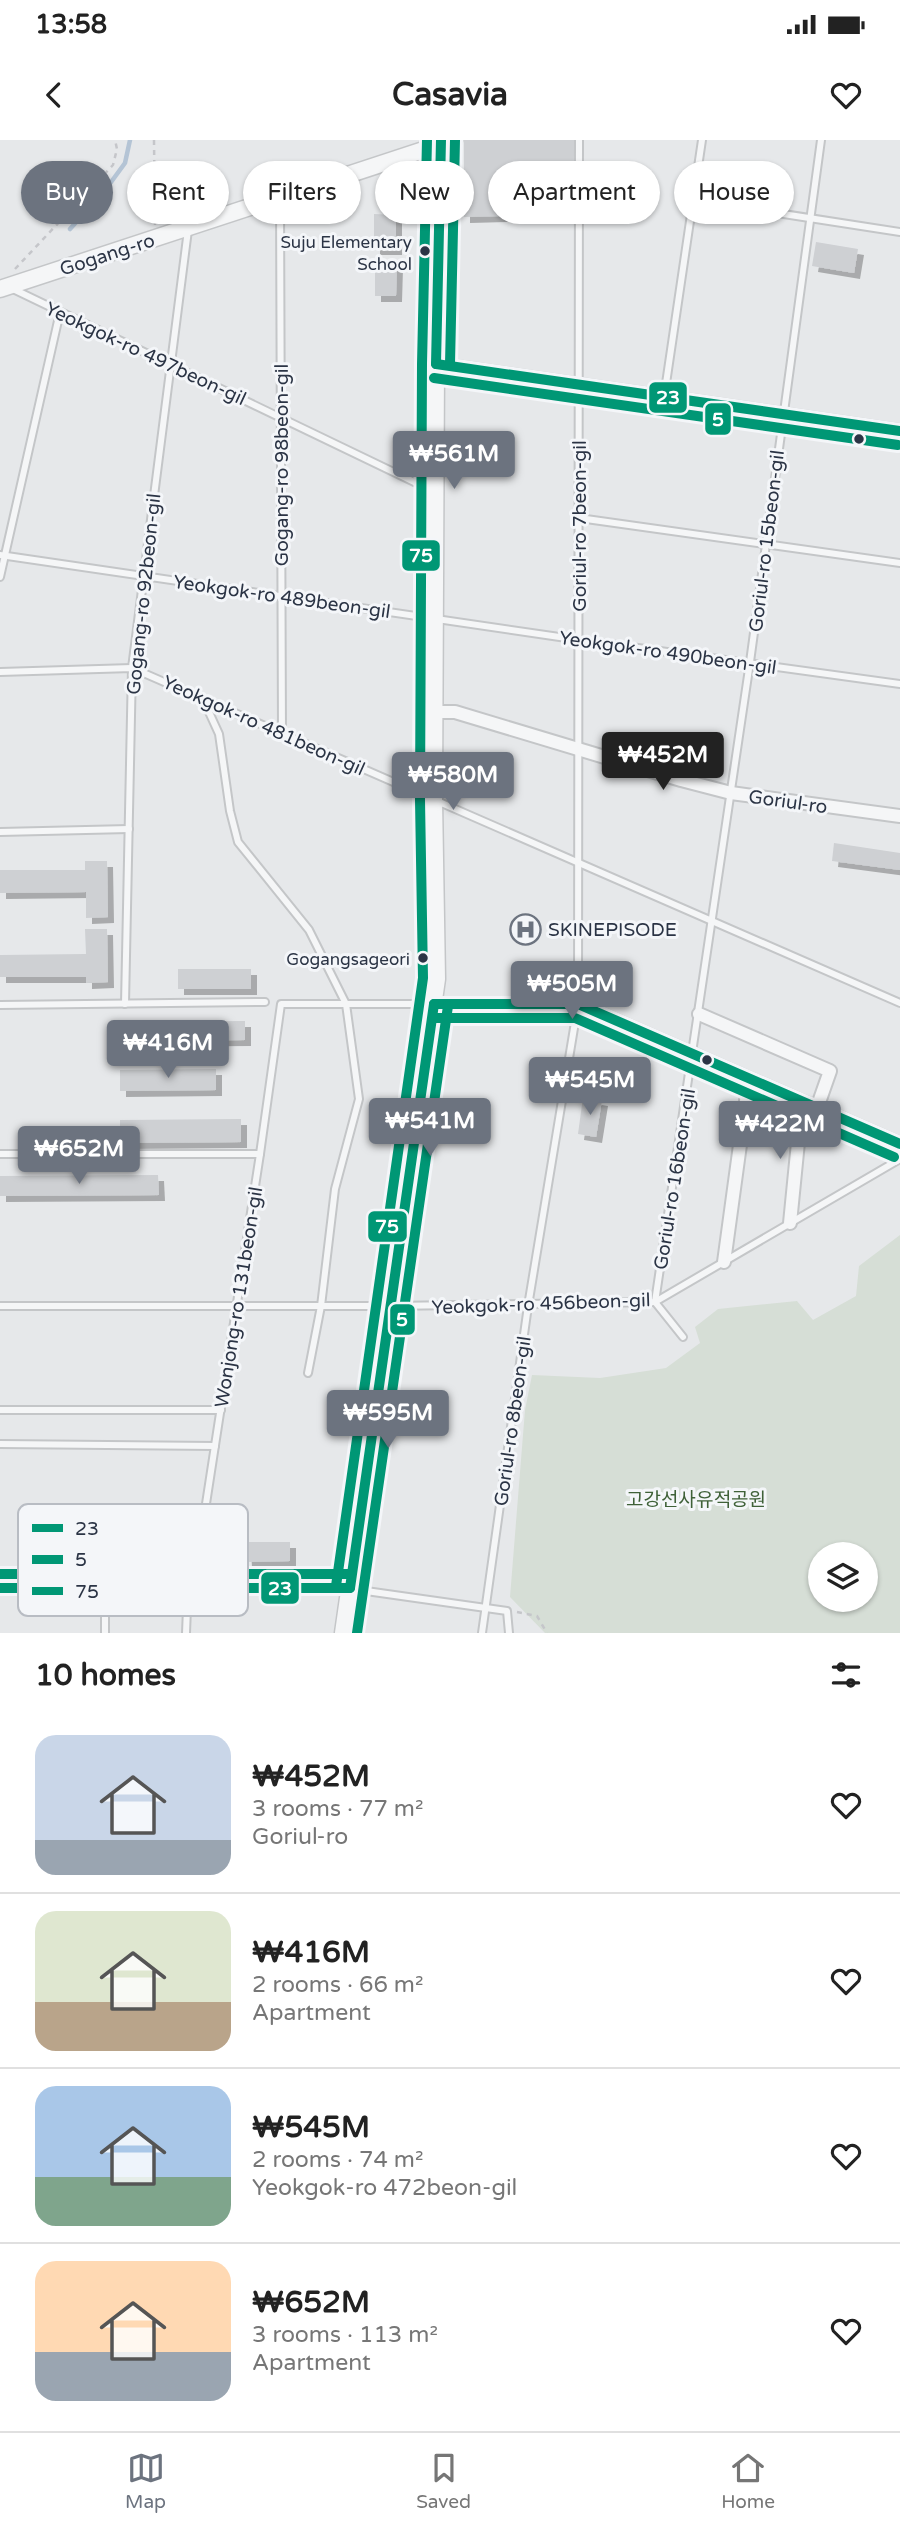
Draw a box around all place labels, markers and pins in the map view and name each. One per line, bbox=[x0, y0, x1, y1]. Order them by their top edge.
place label: Suju Elementary School bbox=[280, 232, 412, 275]
marker: Suju Elementary School bbox=[418, 244, 432, 258]
pin: ₩561M bbox=[405, 432, 503, 491]
unlabelled marker bbox=[852, 432, 866, 446]
pin: ₩452M bbox=[614, 732, 712, 792]
pin: ₩580M bbox=[404, 752, 502, 812]
hospital icon: SKINEPISODE bbox=[508, 912, 542, 946]
place label: SKINEPISODE bbox=[548, 919, 677, 941]
place label: Gogangsageori bbox=[286, 949, 410, 970]
marker: Gogangsageori bbox=[416, 951, 430, 965]
pin: ₩505M bbox=[523, 962, 621, 1021]
pin: ₩416M bbox=[119, 1020, 217, 1080]
unlabelled marker bbox=[700, 1053, 714, 1067]
pin: ₩545M bbox=[541, 1058, 639, 1117]
pin: ₩541M bbox=[381, 1098, 479, 1158]
pin: ₩422M bbox=[731, 1102, 829, 1161]
pin: ₩652M bbox=[30, 1126, 128, 1186]
pin: ₩595M bbox=[339, 1390, 437, 1450]

